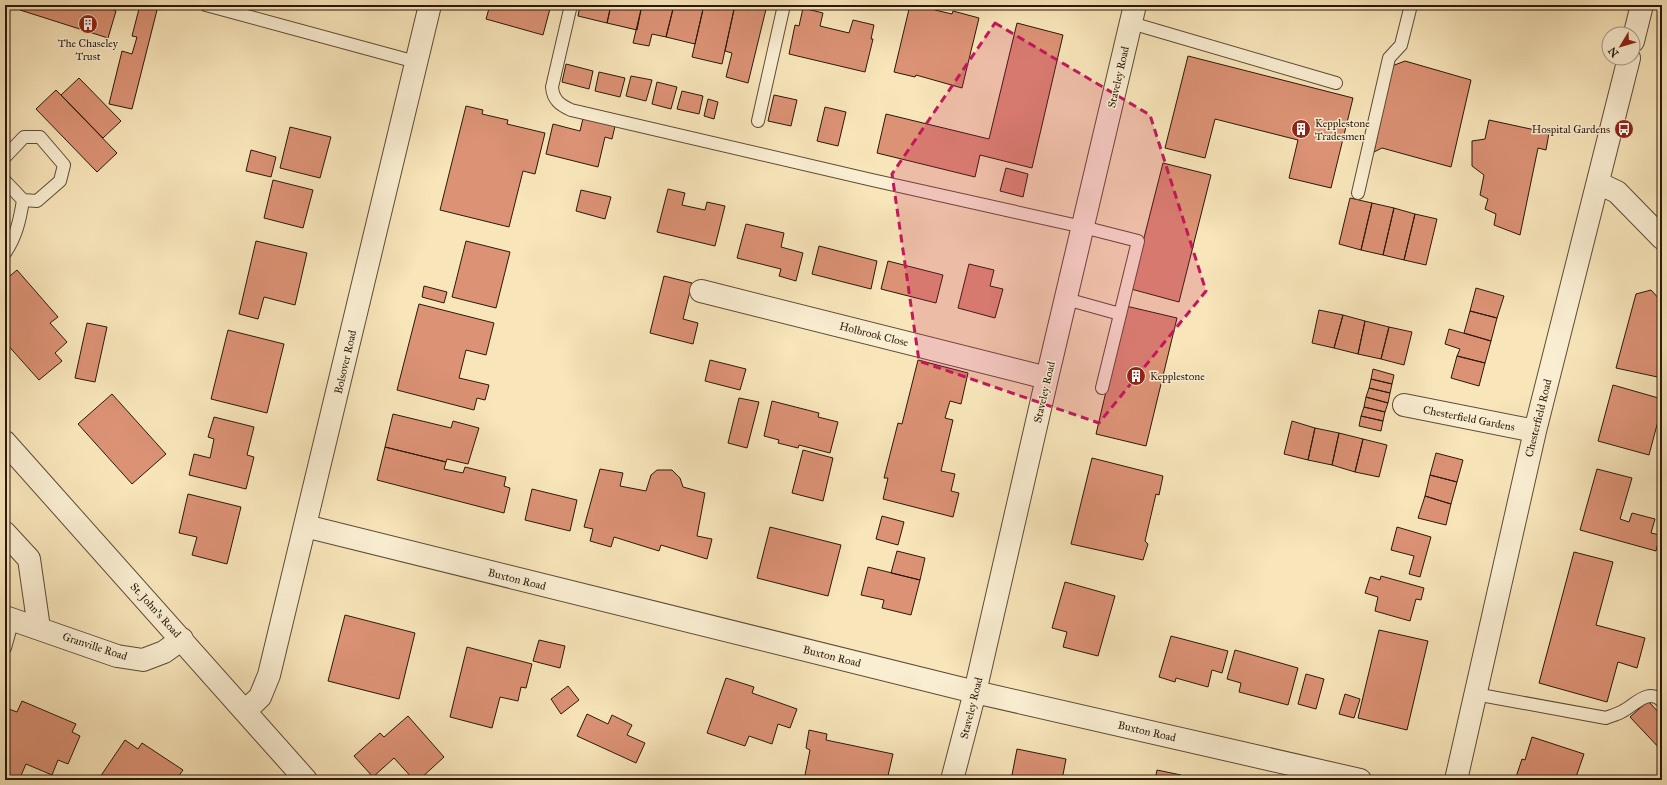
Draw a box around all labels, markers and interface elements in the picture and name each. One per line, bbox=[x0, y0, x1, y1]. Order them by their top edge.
building icon: The Chaseley Trust bbox=[77, 13, 99, 35]
north arrow bbox=[1601, 26, 1641, 66]
place label: The Chaseley Trust bbox=[58, 37, 119, 63]
text: N bbox=[1605, 44, 1622, 60]
street label: Staveley Road bbox=[1105, 45, 1132, 109]
place label: Kepplestone Tradesmen bbox=[1315, 117, 1370, 143]
building icon: Kepplestone Tradesmen bbox=[1290, 118, 1312, 140]
bus stop icon: Hospital Gardens bbox=[1613, 118, 1635, 140]
place label: Hospital Gardens bbox=[1532, 123, 1610, 136]
street label: Holbrook Close bbox=[838, 320, 910, 349]
street label: Bolsover Road bbox=[332, 329, 359, 395]
street label: Staveley Road bbox=[1031, 360, 1058, 424]
building icon: Kepplestone bbox=[1125, 365, 1147, 387]
place label: Kepplestone bbox=[1150, 370, 1205, 383]
street label: Chesterfield Road bbox=[1523, 377, 1555, 459]
street label: Chesterfield Gardens bbox=[1422, 403, 1516, 434]
street label: Buxton Road bbox=[487, 566, 548, 593]
street label: St. John's Road bbox=[127, 580, 184, 641]
street label: Granville Road bbox=[61, 630, 129, 663]
street label: Buxton Road bbox=[802, 643, 863, 670]
street label: Staveley Road bbox=[958, 676, 986, 740]
street label: Buxton Road bbox=[1117, 718, 1178, 745]

